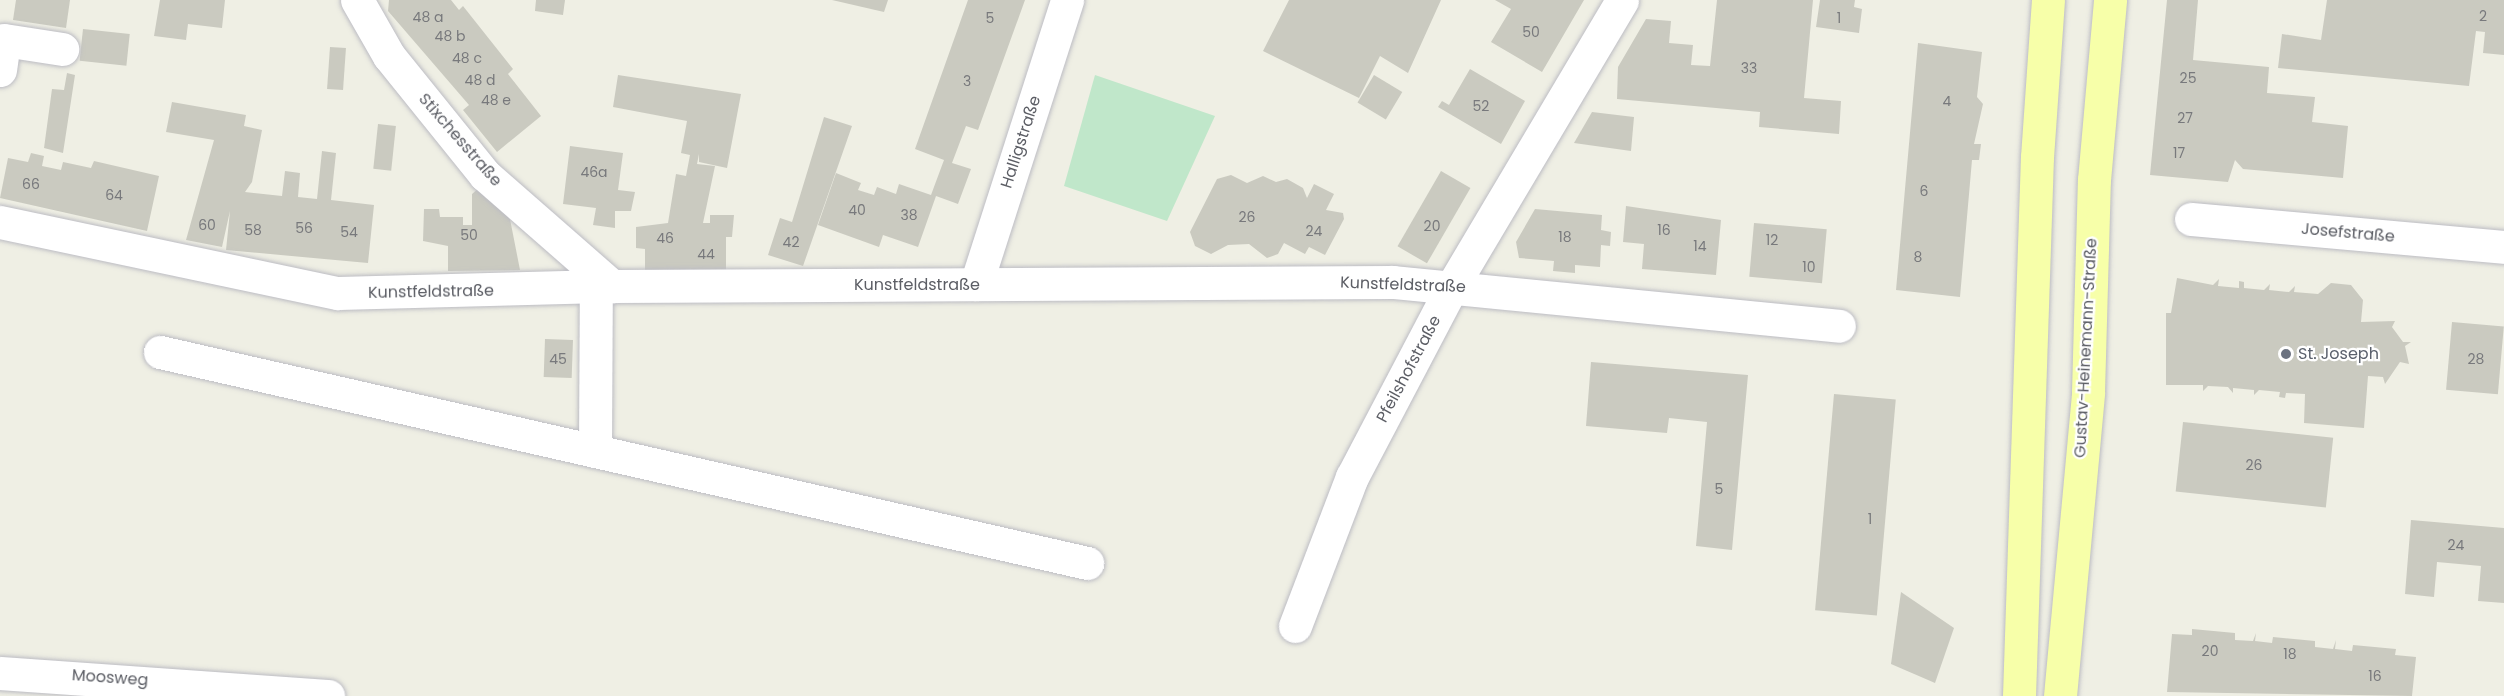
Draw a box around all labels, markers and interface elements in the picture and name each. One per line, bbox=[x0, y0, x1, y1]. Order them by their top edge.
house number: 2 bbox=[2479, 8, 2487, 24]
house number: 48 a bbox=[413, 9, 443, 25]
house number: 5 bbox=[986, 10, 994, 26]
house number: 1 bbox=[1837, 10, 1841, 26]
house number: 50 bbox=[1522, 24, 1540, 40]
house number: 48 b bbox=[435, 28, 465, 44]
house number: 48 c bbox=[452, 50, 482, 66]
house number: 33 bbox=[1741, 60, 1757, 76]
house number: 25 bbox=[2180, 70, 2196, 86]
house number: 48 d bbox=[465, 72, 495, 88]
house number: 3 bbox=[963, 73, 971, 89]
street label: Stixchesstraße bbox=[414, 90, 506, 190]
house number: 48 e bbox=[481, 92, 511, 108]
street label: Halligstraße bbox=[997, 93, 1045, 191]
house number: 4 bbox=[1943, 93, 1951, 109]
house number: 52 bbox=[1473, 98, 1489, 114]
house number: 27 bbox=[2177, 110, 2193, 126]
house number: 17 bbox=[2173, 145, 2185, 161]
house number: 46a bbox=[580, 164, 608, 180]
house number: 66 bbox=[22, 176, 40, 192]
house number: 6 bbox=[1920, 183, 1928, 199]
house number: 64 bbox=[105, 187, 123, 203]
house number: 40 bbox=[848, 202, 866, 218]
house number: 38 bbox=[900, 207, 918, 223]
house number: 26 bbox=[1239, 209, 1255, 225]
house number: 60 bbox=[198, 217, 216, 233]
house number: 20 bbox=[1424, 218, 1440, 234]
street label: Josefstraße bbox=[2300, 219, 2396, 247]
house number: 56 bbox=[295, 220, 313, 236]
house number: 58 bbox=[244, 222, 262, 238]
house number: 16 bbox=[1657, 222, 1671, 238]
house number: 24 bbox=[1306, 223, 1322, 239]
house number: 54 bbox=[340, 224, 358, 240]
house number: 50 bbox=[460, 227, 478, 243]
house number: 18 bbox=[1558, 229, 1572, 245]
house number: 46 bbox=[656, 230, 674, 246]
house number: 12 bbox=[1766, 232, 1778, 248]
house number: 42 bbox=[783, 234, 799, 250]
house number: 14 bbox=[1693, 238, 1707, 254]
street label: Gustav-Heinemann-Straße bbox=[2071, 238, 2101, 458]
house number: 44 bbox=[697, 246, 715, 262]
house number: 8 bbox=[1914, 249, 1922, 265]
house number: 10 bbox=[1802, 259, 1816, 275]
street label: Kunstfeldstraße bbox=[1340, 273, 1466, 297]
street label: Kunstfeldstraße bbox=[854, 275, 980, 295]
street label: Kunstfeldstraße bbox=[368, 281, 494, 303]
street label: Pfeilshofstraße bbox=[1373, 312, 1445, 426]
place label: St. Joseph bbox=[2298, 344, 2379, 364]
marker: St. Joseph bbox=[2279, 347, 2293, 361]
house number: 45 bbox=[549, 351, 567, 367]
house number: 28 bbox=[2468, 351, 2484, 367]
house number: 26 bbox=[2246, 457, 2262, 473]
house number: 5 bbox=[1715, 481, 1723, 497]
house number: 1 bbox=[1868, 511, 1872, 527]
house number: 24 bbox=[2448, 537, 2464, 553]
house number: 20 bbox=[2202, 643, 2218, 659]
house number: 18 bbox=[2283, 646, 2297, 662]
street label: Moosweg bbox=[71, 666, 149, 690]
house number: 16 bbox=[2368, 668, 2382, 684]

